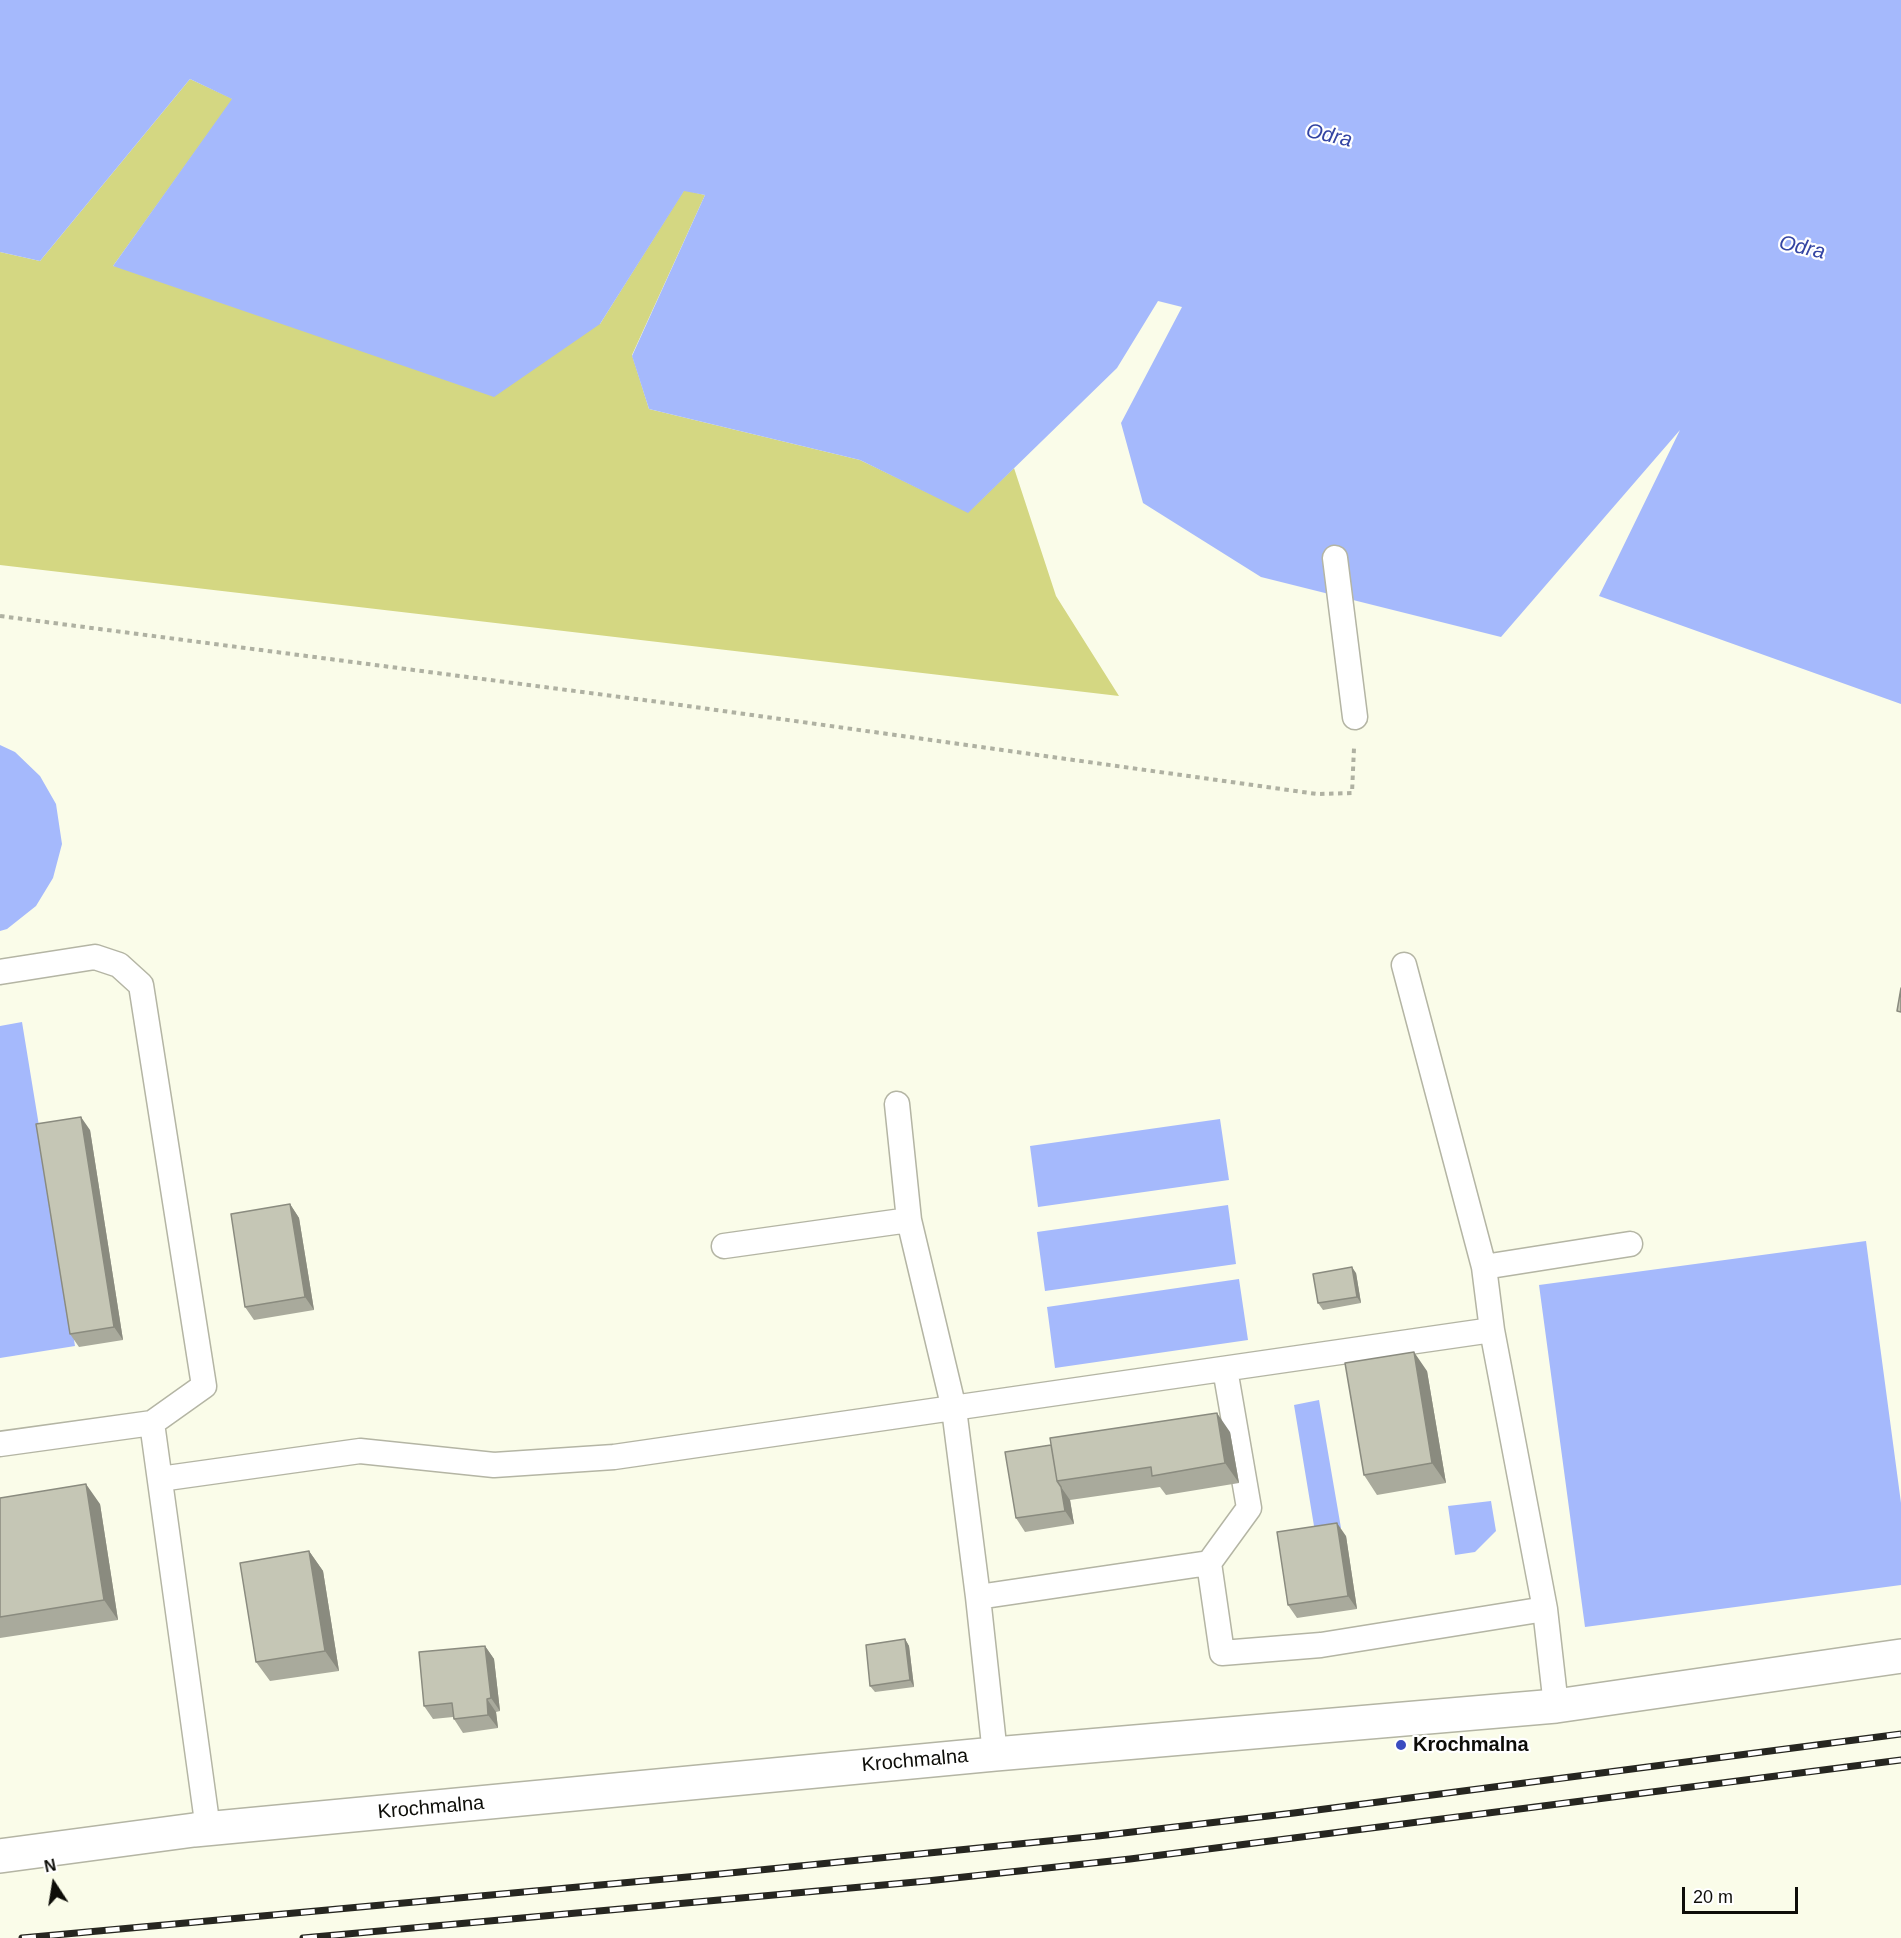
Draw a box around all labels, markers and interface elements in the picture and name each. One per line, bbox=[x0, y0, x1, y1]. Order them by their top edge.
water label: Odra bbox=[1303, 118, 1355, 154]
water label: Odra bbox=[1776, 230, 1828, 266]
place label: Krochmalna bbox=[1413, 1733, 1529, 1757]
marker: Krochmalna bbox=[1394, 1738, 1408, 1752]
street label: Krochmalna bbox=[861, 1744, 969, 1778]
street label: Krochmalna bbox=[377, 1791, 485, 1825]
north arrow bbox=[24, 1854, 84, 1914]
text: N bbox=[43, 1856, 58, 1875]
scale bar bbox=[1685, 1875, 1800, 1913]
text: 20 m bbox=[1693, 1887, 1733, 1907]

